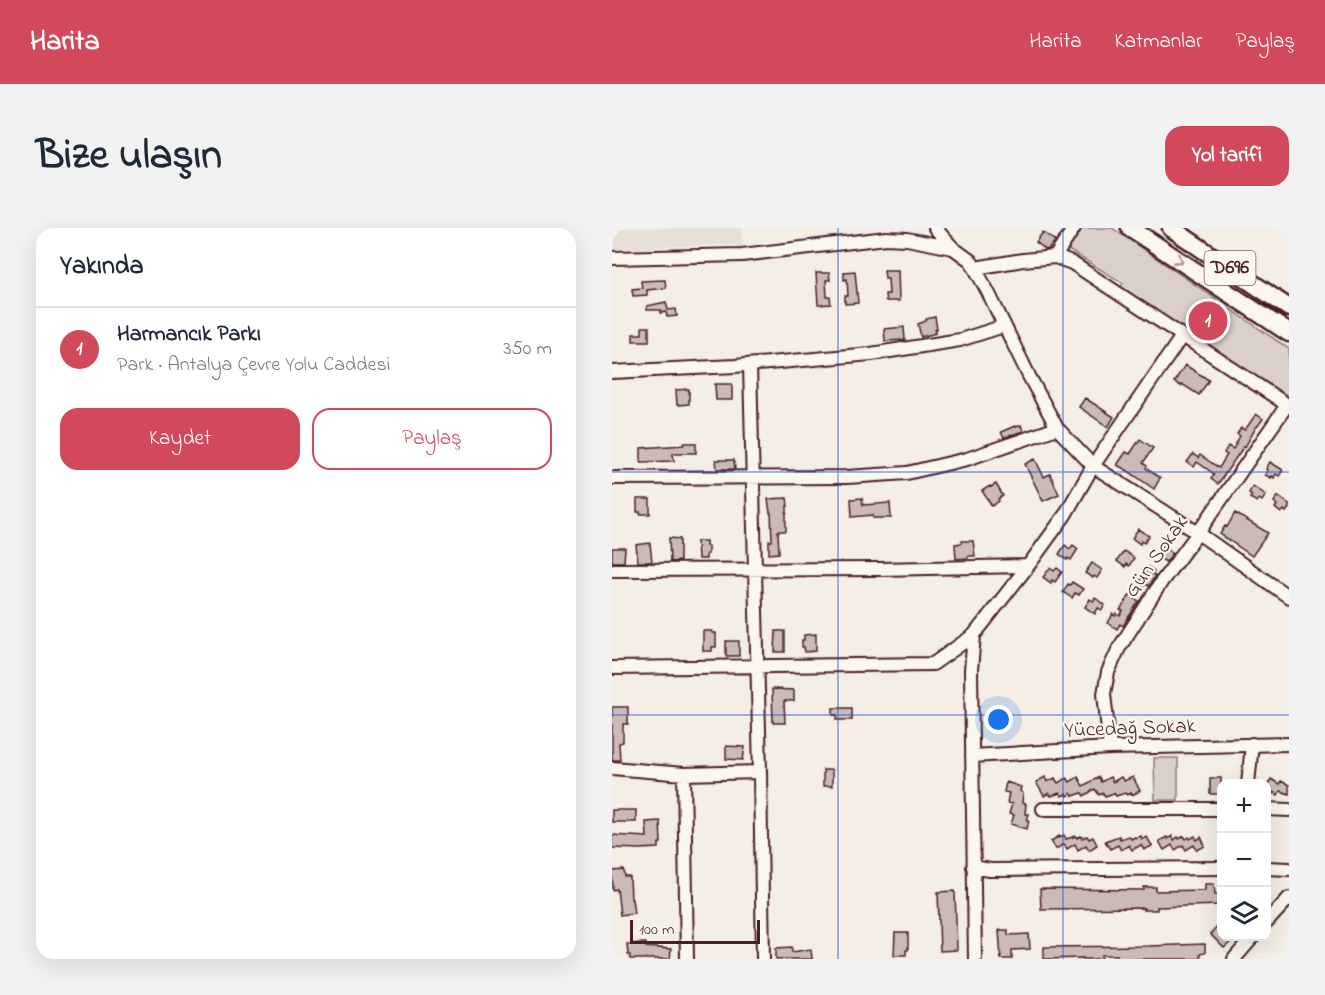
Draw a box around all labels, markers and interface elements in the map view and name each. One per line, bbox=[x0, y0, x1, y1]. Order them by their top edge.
text: Harita bbox=[30, 22, 100, 63]
text: Harita bbox=[1029, 27, 1082, 57]
text: Katmanlar bbox=[1115, 27, 1203, 57]
text: Paylaş bbox=[1236, 27, 1295, 57]
text: Bize ulaşın bbox=[36, 126, 222, 187]
button: Yol tarifi bbox=[1165, 126, 1289, 186]
text: Yakında bbox=[60, 248, 144, 286]
road number: D696 bbox=[1204, 251, 1256, 285]
one-way arrow bbox=[1172, 253, 1183, 264]
pin: 1 bbox=[1188, 298, 1228, 344]
text: Harmancık Parkı bbox=[117, 319, 261, 351]
text: 1 bbox=[76, 335, 83, 364]
text: 350 m bbox=[503, 335, 552, 364]
text: Park · Antalya Çevre Yolu Caddesi bbox=[117, 351, 390, 380]
button: Kaydet bbox=[60, 408, 300, 470]
button: Paylaş bbox=[312, 408, 552, 470]
street label: Gün Sokak bbox=[1118, 509, 1197, 604]
your location bbox=[984, 705, 1013, 734]
street label: Yücedağ Sokak bbox=[1064, 712, 1197, 748]
map controls bbox=[1217, 779, 1271, 941]
button: + bbox=[1217, 779, 1271, 833]
button: − bbox=[1217, 833, 1271, 887]
button: layers bbox=[1217, 887, 1271, 941]
scale bar bbox=[630, 917, 760, 944]
text: 100 m bbox=[639, 918, 674, 942]

